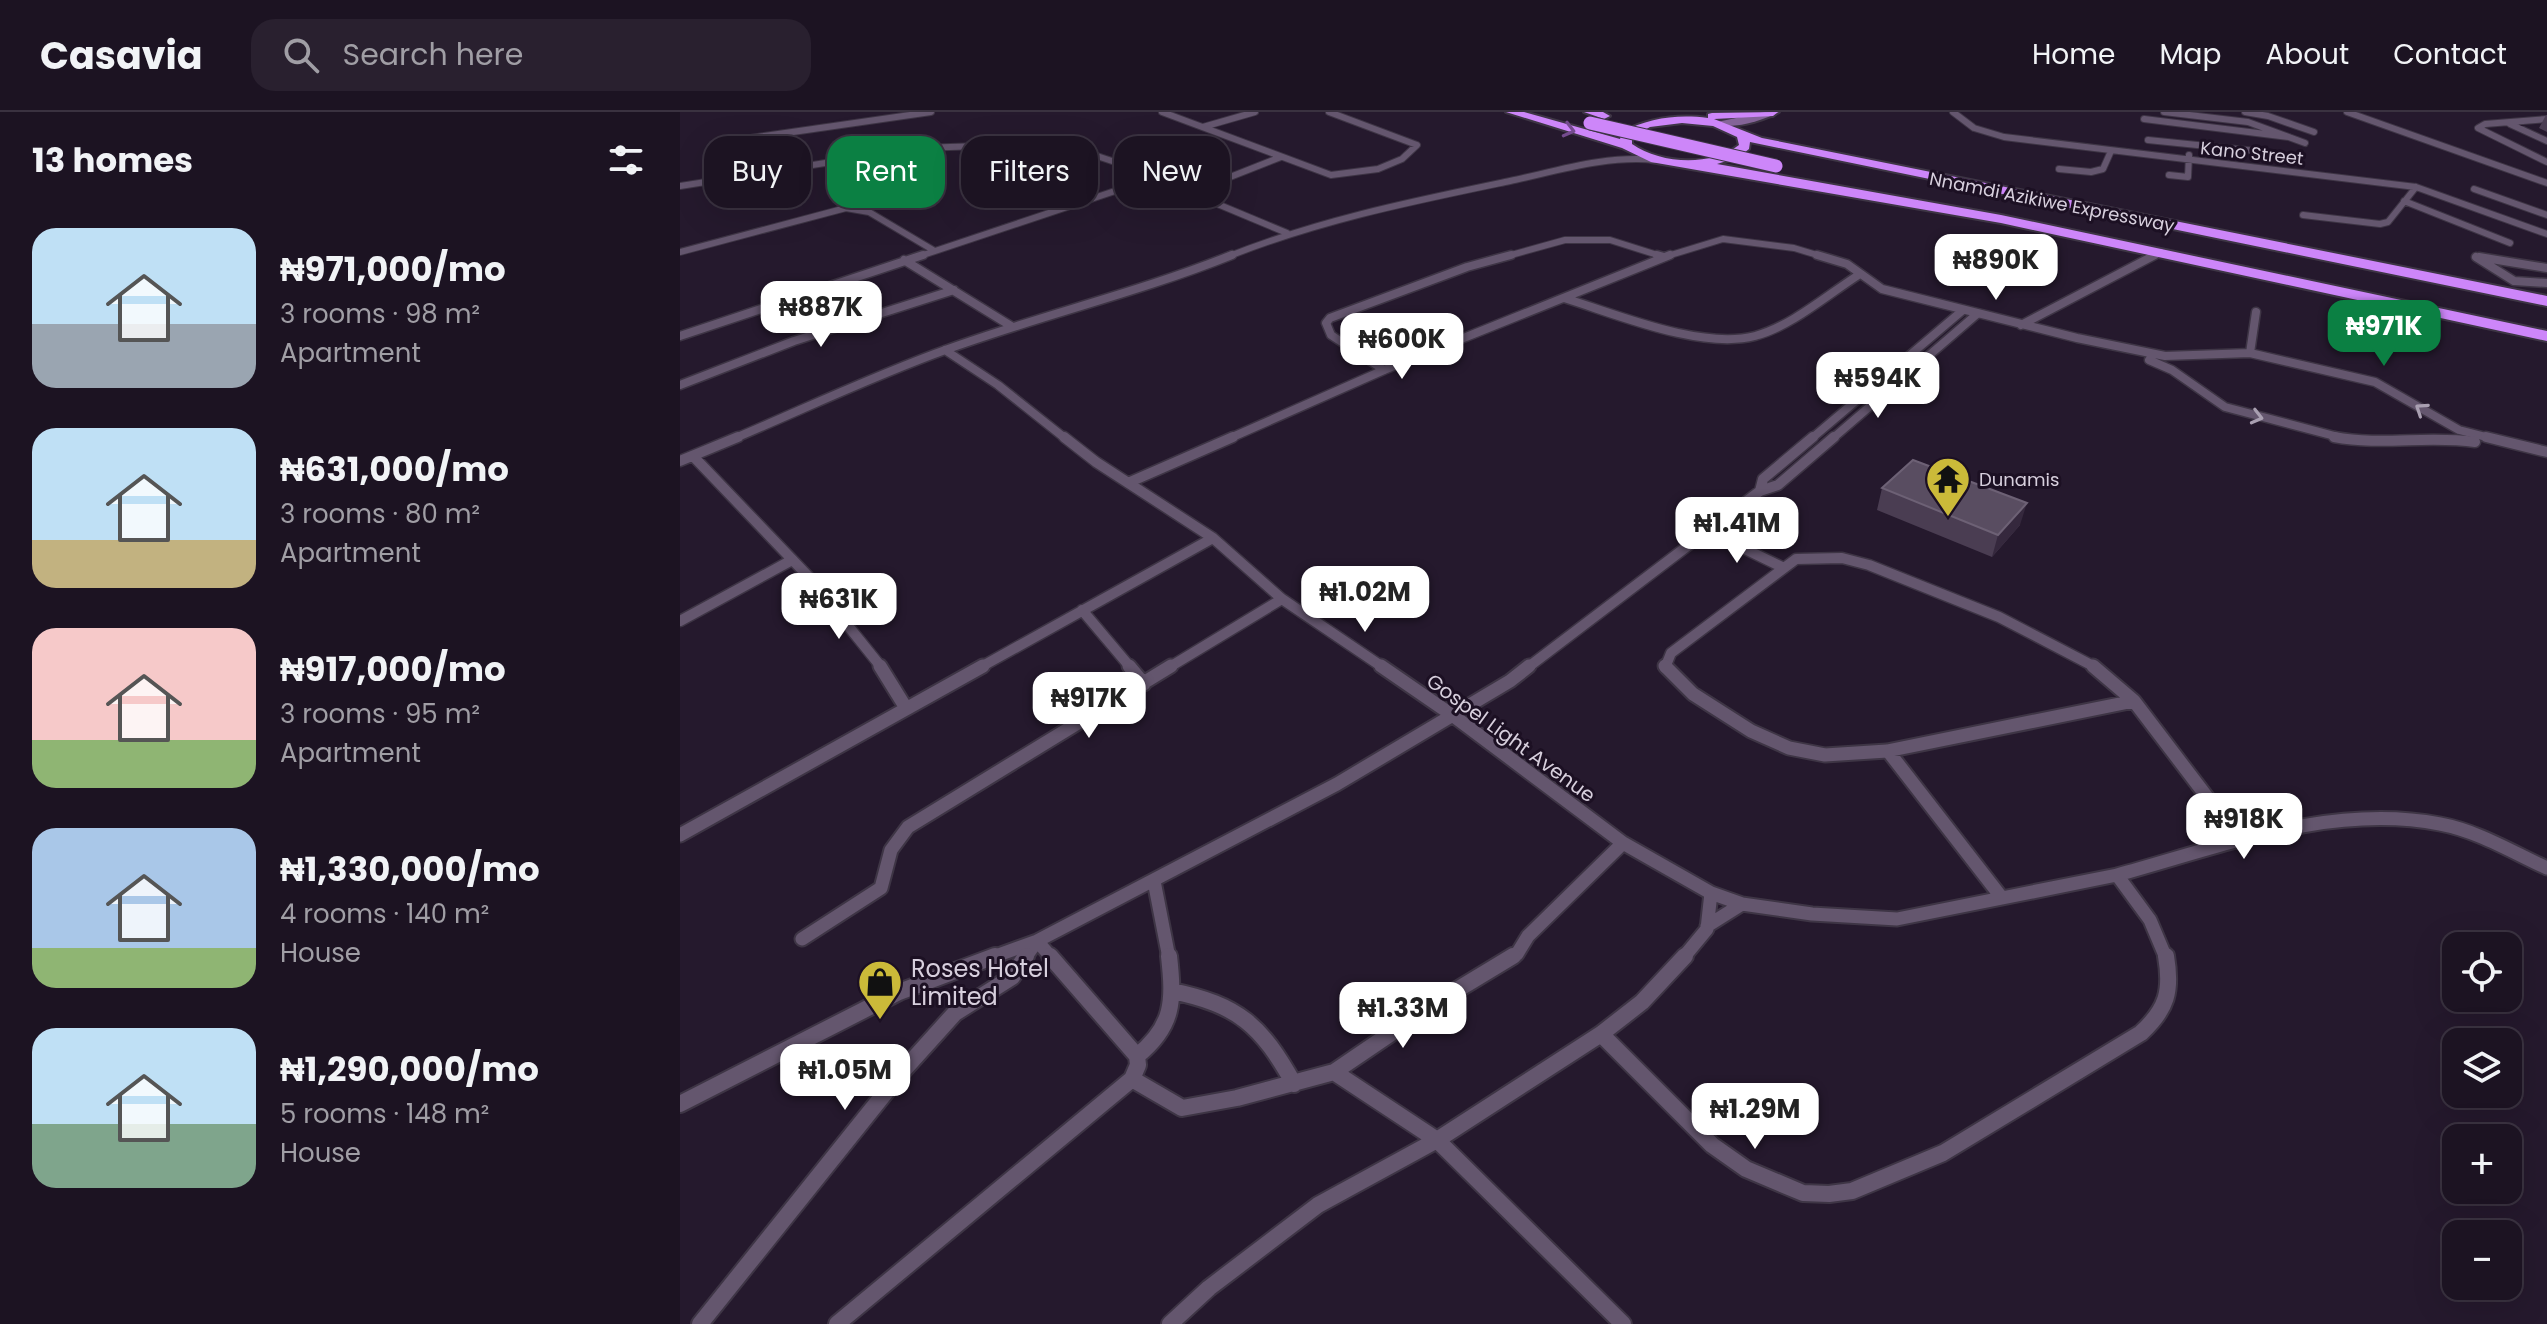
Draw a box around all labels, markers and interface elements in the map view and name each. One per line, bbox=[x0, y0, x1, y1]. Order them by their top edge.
search box bbox=[251, 19, 811, 91]
text: Casavia bbox=[40, 29, 203, 82]
icon: search bbox=[279, 33, 323, 77]
text: Search here bbox=[343, 33, 523, 76]
text: Home bbox=[2032, 35, 2115, 74]
text: Map bbox=[2159, 35, 2221, 74]
text: About bbox=[2265, 35, 2349, 74]
text: Contact bbox=[2393, 35, 2507, 74]
one-way arrow bbox=[1561, 120, 1575, 137]
street label: Kano Street bbox=[2199, 135, 2305, 171]
text: 13 homes bbox=[32, 136, 193, 184]
chip: Buy bbox=[704, 136, 811, 208]
chip: Rent bbox=[827, 136, 945, 208]
chip: Filters bbox=[961, 136, 1098, 208]
chip: New bbox=[1114, 136, 1230, 208]
icon: filters bbox=[604, 138, 648, 182]
street label: Nnamdi Azikiwe Expressway bbox=[1927, 166, 2177, 238]
pin: ₦890K bbox=[1940, 234, 2052, 302]
text: ₦890K bbox=[1953, 242, 2039, 278]
text: ₦971,000/mo bbox=[280, 245, 506, 293]
icon: home bbox=[96, 260, 192, 356]
pin: ₦887K bbox=[765, 281, 877, 349]
text: ₦887K bbox=[779, 289, 863, 325]
text: 3 rooms · 98 m² bbox=[280, 296, 480, 332]
pin: ₦971K bbox=[2328, 300, 2440, 368]
text: ₦971K bbox=[2346, 308, 2422, 344]
pin: ₦600K bbox=[1346, 313, 1458, 381]
text: ₦600K bbox=[1358, 321, 1446, 357]
text: Apartment bbox=[280, 335, 421, 371]
pin: ₦594K bbox=[1822, 352, 1934, 420]
text: ₦594K bbox=[1834, 360, 1922, 396]
one-way arrow bbox=[2416, 404, 2430, 419]
one-way arrow bbox=[2250, 407, 2264, 424]
text: ₦631,000/mo bbox=[280, 445, 509, 493]
temple icon: Dunamis bbox=[1924, 455, 1972, 518]
icon: home bbox=[96, 460, 192, 556]
place label: Dunamis bbox=[1979, 467, 2059, 492]
text: 3 rooms · 80 m² bbox=[280, 496, 480, 532]
pin: ₦1.41M bbox=[1672, 497, 1802, 565]
text: ₦1.41M bbox=[1693, 505, 1781, 541]
text: Apartment bbox=[280, 535, 421, 571]
pin: ₦1.02M bbox=[1300, 566, 1430, 634]
pin: ₦631K bbox=[783, 573, 895, 641]
text: ₦1.02M bbox=[1319, 574, 1411, 610]
text: ₦631K bbox=[800, 581, 878, 617]
text: ₦917,000/mo bbox=[280, 645, 506, 693]
icon: home bbox=[96, 660, 192, 756]
street label: Gospel Light Avenue bbox=[1421, 667, 1601, 809]
pin: ₦917K bbox=[1033, 672, 1145, 740]
text: ₦917K bbox=[1051, 680, 1127, 716]
text: 3 rooms · 95 m² bbox=[280, 696, 480, 732]
text: Apartment bbox=[280, 735, 421, 771]
pin: ₦918K bbox=[2188, 793, 2300, 861]
text: ₦918K bbox=[2204, 801, 2284, 837]
text: ₦1,330,000/mo bbox=[280, 845, 540, 893]
icon: home bbox=[96, 860, 192, 956]
text: 4 rooms · 140 m² bbox=[280, 896, 489, 932]
map controls bbox=[2442, 932, 2522, 1300]
button: locate bbox=[2442, 932, 2522, 1012]
text: House bbox=[280, 935, 361, 971]
place label: Roses Hotel Limited bbox=[911, 952, 1049, 1013]
shop icon: Roses Hotel Limited bbox=[856, 958, 904, 1021]
pin: ₦1.33M bbox=[1338, 982, 1468, 1050]
text: ₦1.33M bbox=[1357, 990, 1449, 1026]
button: layers bbox=[2442, 1028, 2522, 1108]
pin: ₦1.05M bbox=[780, 1044, 910, 1112]
text: ₦1,290,000/mo bbox=[280, 1045, 539, 1093]
text: ₦1.05M bbox=[798, 1052, 892, 1088]
icon: home bbox=[96, 1060, 192, 1156]
pin: ₦1.29M bbox=[1690, 1083, 1820, 1151]
text: ₦1.29M bbox=[1710, 1091, 1800, 1127]
text: 5 rooms · 148 m² bbox=[280, 1096, 489, 1132]
button: + bbox=[2442, 1124, 2522, 1204]
text: House bbox=[280, 1135, 361, 1171]
button: − bbox=[2442, 1220, 2522, 1300]

